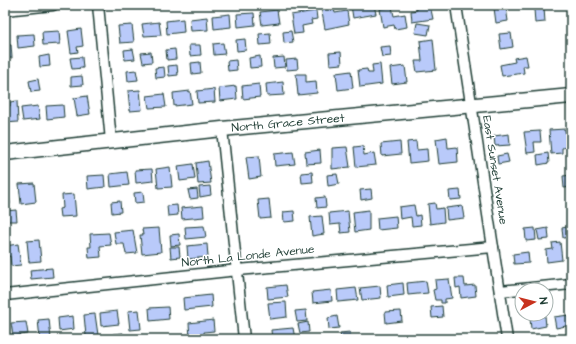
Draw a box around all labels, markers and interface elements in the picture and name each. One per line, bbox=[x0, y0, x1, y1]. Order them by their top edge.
street label: North Grace Street bbox=[231, 110, 345, 136]
street label: East Sunset Avenue bbox=[478, 114, 512, 226]
street label: North La Londe Avenue bbox=[181, 241, 316, 271]
north arrow bbox=[514, 282, 554, 322]
text: N bbox=[536, 297, 551, 305]

